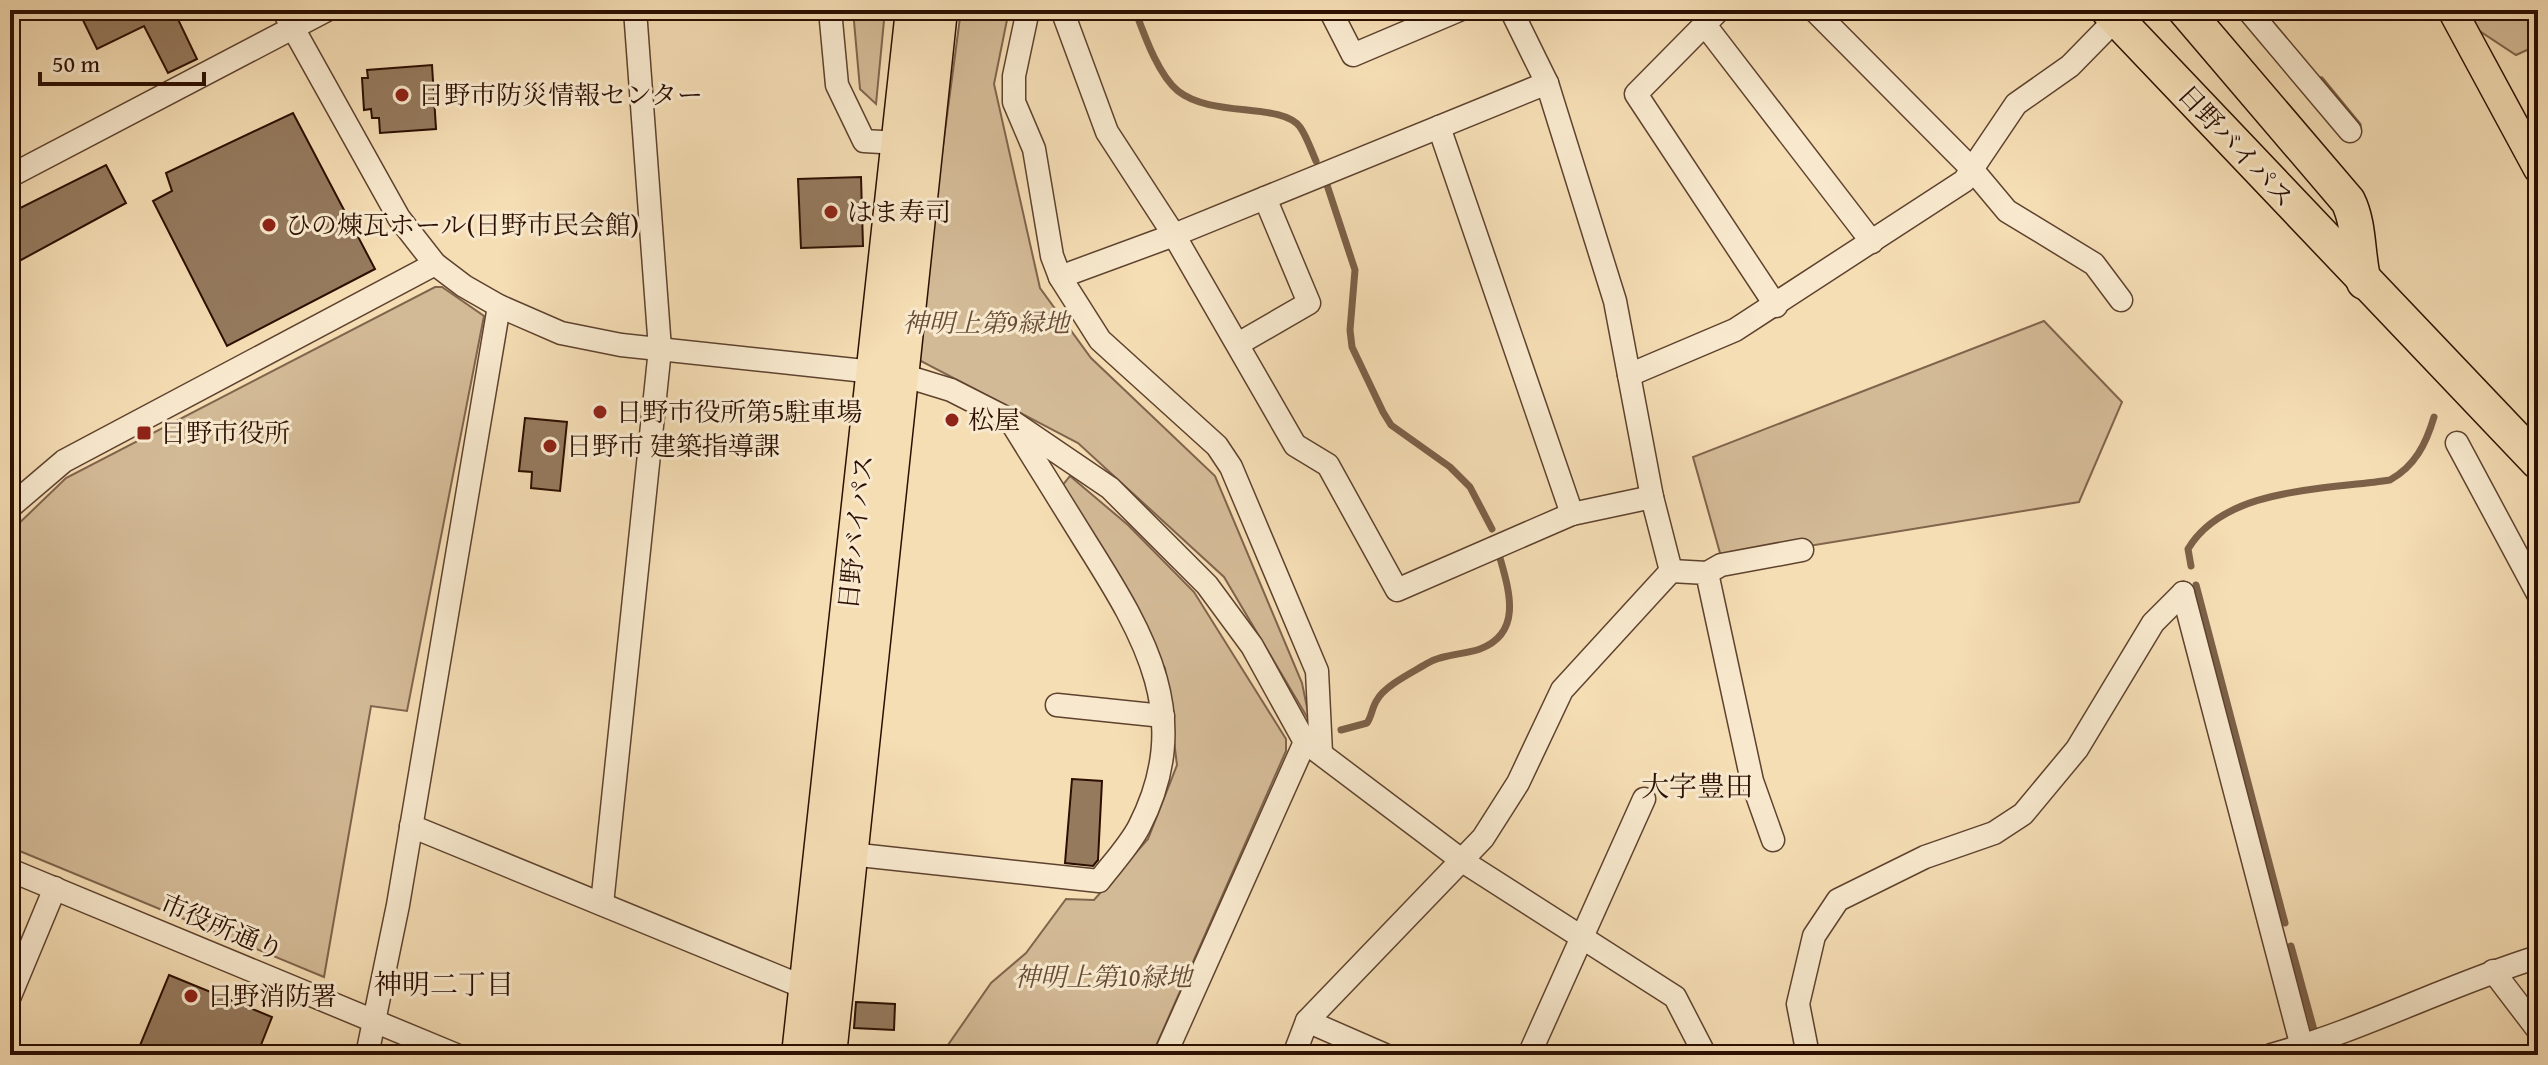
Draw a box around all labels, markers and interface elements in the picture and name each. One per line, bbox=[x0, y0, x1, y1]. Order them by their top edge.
scale bar bbox=[40, 36, 204, 86]
text: 50 m bbox=[52, 46, 100, 81]
place label: 日野市防災情報センター bbox=[418, 75, 703, 114]
street label: 日野バイパス bbox=[2169, 76, 2304, 216]
marker: 日野市防災情報センター bbox=[393, 86, 411, 104]
place label: はま寿司 bbox=[847, 192, 951, 231]
marker: はま寿司 bbox=[822, 203, 840, 221]
place label: ひの煉瓦ホール(日野市民会館) bbox=[285, 205, 639, 244]
marker: ひの煉瓦ホール(日野市民会館) bbox=[260, 216, 278, 234]
park label: 神明上第9緑地 bbox=[903, 303, 1072, 342]
place label: 日野市役所第5駐車場 bbox=[616, 392, 863, 431]
place label: 松屋 bbox=[968, 400, 1020, 439]
marker: 日野市役所第5駐車場 bbox=[591, 403, 609, 421]
marker: 松屋 bbox=[943, 411, 961, 429]
place label: 日野市役所 bbox=[160, 413, 290, 452]
marker: 日野市役所 bbox=[135, 424, 153, 442]
place label: 日野市 建築指導課 bbox=[566, 426, 780, 465]
marker: 日野市 建築指導課 bbox=[541, 437, 559, 455]
street label: 日野バイパス bbox=[828, 453, 883, 611]
district label: 大字豊田 bbox=[1641, 765, 1753, 806]
street label: 市役所通り bbox=[155, 883, 290, 970]
park label: 神明上第10緑地 bbox=[1014, 957, 1195, 996]
district label: 神明二丁目 bbox=[374, 963, 514, 1004]
place label: 日野消防署 bbox=[207, 976, 337, 1015]
marker: 日野消防署 bbox=[182, 987, 200, 1005]

